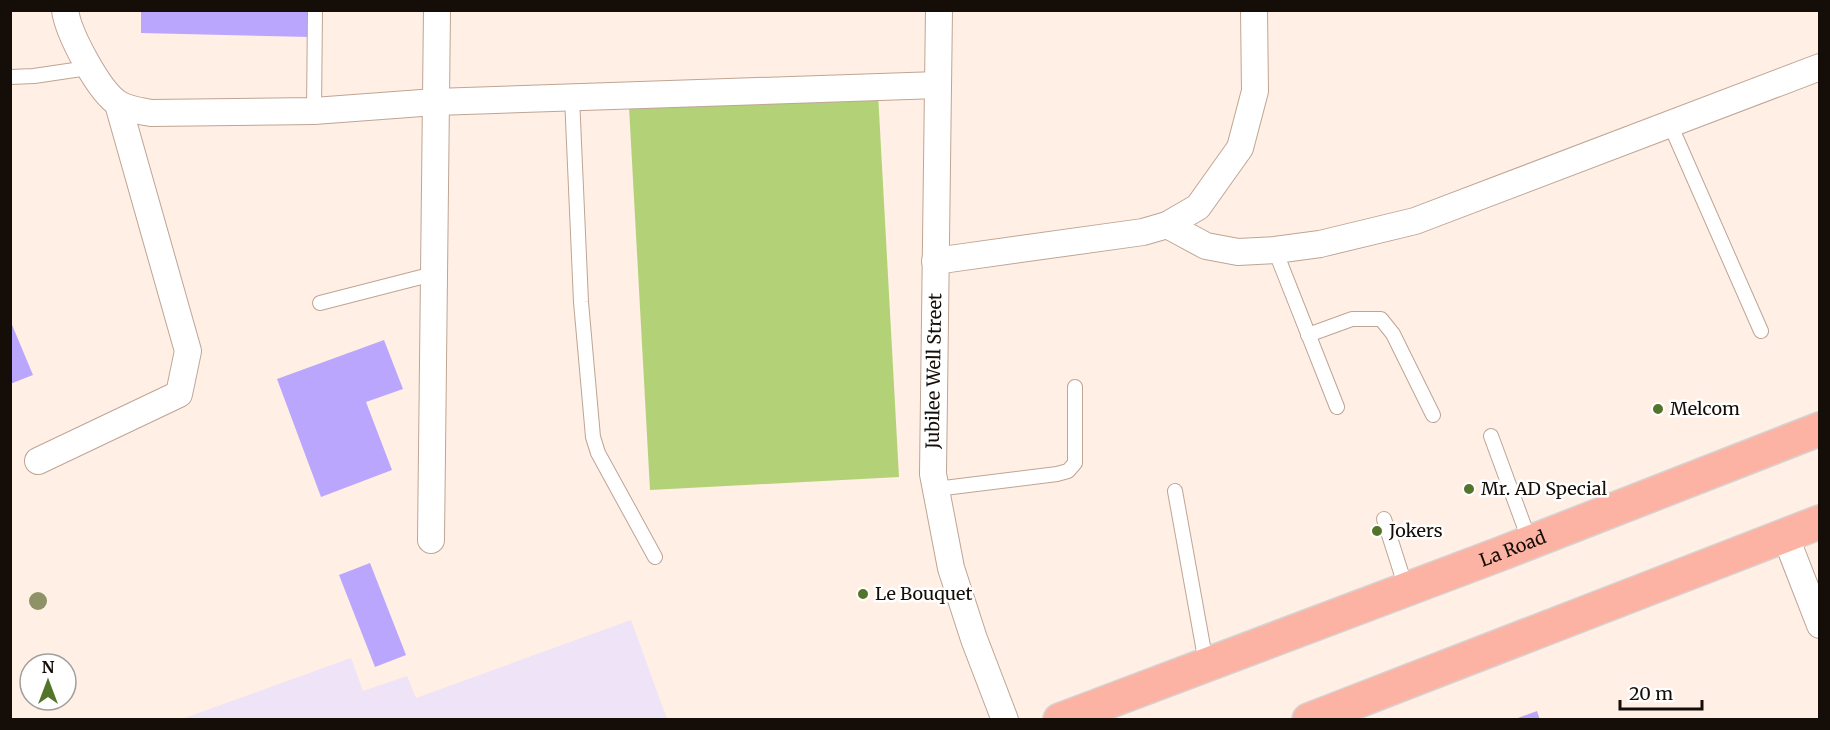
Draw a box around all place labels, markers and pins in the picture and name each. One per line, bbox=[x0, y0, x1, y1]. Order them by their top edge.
place label: Melcom bbox=[1670, 397, 1740, 420]
marker: Melcom bbox=[1651, 402, 1665, 416]
place label: Mr. AD Special bbox=[1481, 477, 1608, 500]
marker: Mr. AD Special bbox=[1462, 482, 1476, 496]
place label: Jokers bbox=[1388, 519, 1443, 542]
marker: Jokers bbox=[1370, 524, 1384, 538]
place label: Le Bouquet bbox=[875, 582, 973, 605]
marker: Le Bouquet bbox=[856, 587, 870, 601]

